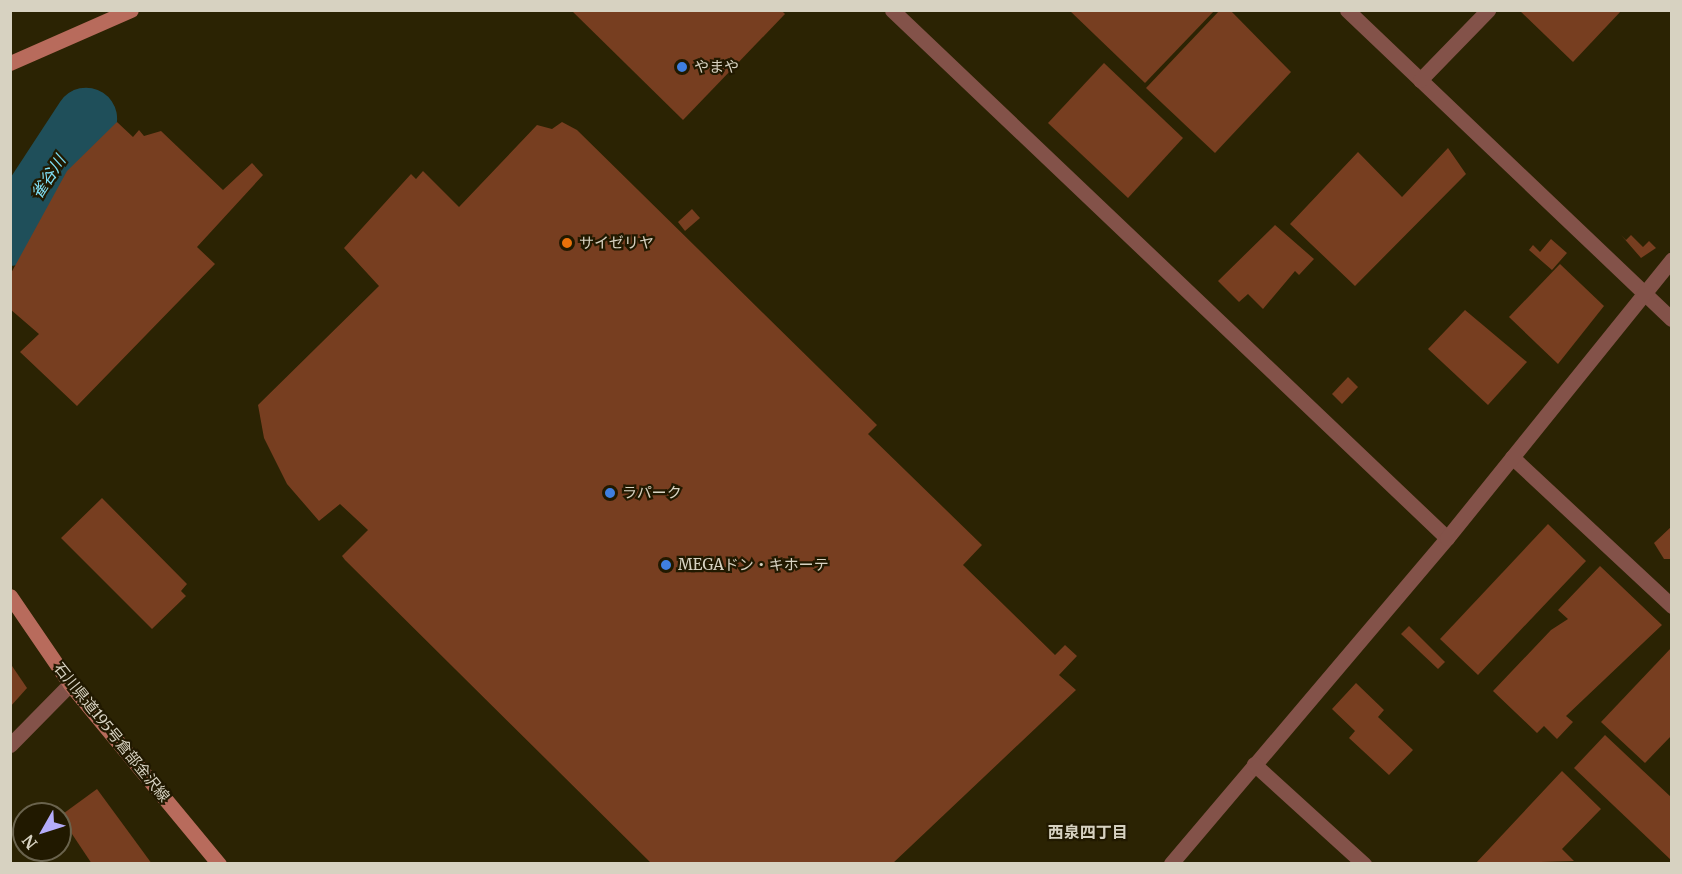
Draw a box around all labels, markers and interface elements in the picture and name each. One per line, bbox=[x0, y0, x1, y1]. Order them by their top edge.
place label: やまや bbox=[694, 58, 739, 76]
marker: やまや bbox=[675, 60, 689, 74]
water label: 雀谷川 bbox=[27, 152, 69, 202]
place label: サイゼリヤ bbox=[579, 234, 654, 252]
marker: サイゼリヤ bbox=[560, 236, 574, 250]
place label: ラパーク bbox=[622, 484, 682, 502]
marker: ラパーク bbox=[603, 486, 617, 500]
place label: MEGAドン・キホーテ bbox=[678, 556, 829, 574]
marker: MEGAドン・キホーテ bbox=[659, 558, 673, 572]
street label: 石川県道195号倉部金沢線 bbox=[50, 659, 174, 805]
north arrow bbox=[12, 802, 72, 862]
district label: 西泉四丁目 bbox=[1048, 822, 1128, 842]
text: N bbox=[18, 831, 41, 853]

